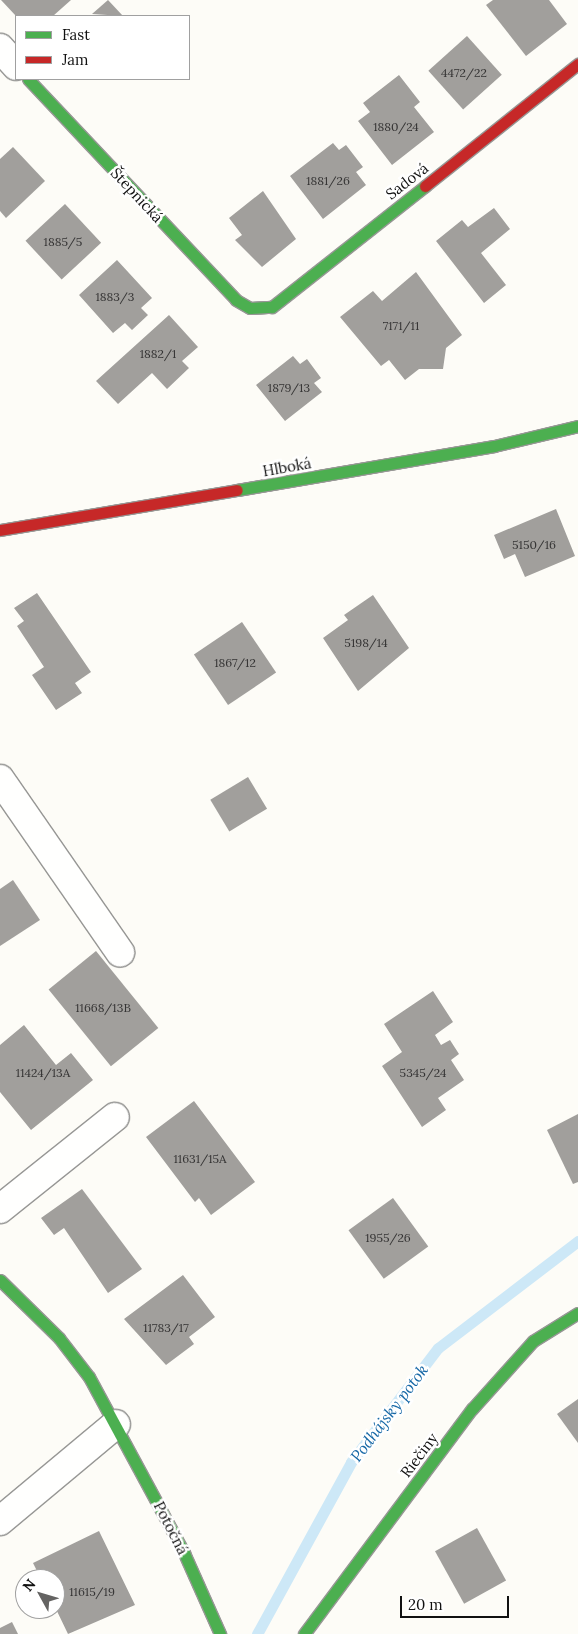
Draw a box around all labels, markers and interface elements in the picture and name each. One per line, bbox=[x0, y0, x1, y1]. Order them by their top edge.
legend bbox=[15, 15, 190, 80]
text: Fast bbox=[62, 25, 90, 44]
text: Jam bbox=[62, 50, 89, 69]
house number: 4472/22 bbox=[441, 66, 487, 80]
house number: 1880/24 bbox=[373, 120, 419, 134]
street label: Sadová bbox=[382, 159, 432, 203]
street label: Štepnická bbox=[107, 164, 167, 226]
house number: 1881/26 bbox=[306, 174, 350, 188]
house number: 1885/5 bbox=[44, 235, 82, 249]
house number: 1883/3 bbox=[95, 290, 135, 304]
house number: 7171/11 bbox=[383, 319, 419, 333]
house number: 1882/1 bbox=[140, 347, 176, 361]
house number: 1879/13 bbox=[268, 381, 310, 395]
street label: Hlboká bbox=[261, 454, 313, 480]
house number: 5150/16 bbox=[512, 538, 556, 552]
house number: 5198/14 bbox=[344, 636, 388, 650]
house number: 1867/12 bbox=[214, 656, 256, 670]
house number: 11668/13B bbox=[75, 1001, 131, 1015]
house number: 11424/13A bbox=[16, 1066, 70, 1080]
house number: 5345/24 bbox=[400, 1066, 446, 1080]
house number: 11631/15A bbox=[173, 1152, 227, 1166]
house number: 1955/26 bbox=[365, 1231, 411, 1245]
house number: 11783/17 bbox=[143, 1321, 189, 1335]
water label: Podhájsky potok bbox=[346, 1361, 432, 1465]
street label: Riečiny bbox=[397, 1429, 441, 1481]
street label: Potočná bbox=[150, 1498, 192, 1558]
north arrow bbox=[15, 1569, 65, 1619]
text: N bbox=[19, 1575, 40, 1595]
house number: 11615/19 bbox=[69, 1585, 115, 1599]
scale bar bbox=[403, 1586, 512, 1618]
text: 20 m bbox=[408, 1595, 443, 1614]

